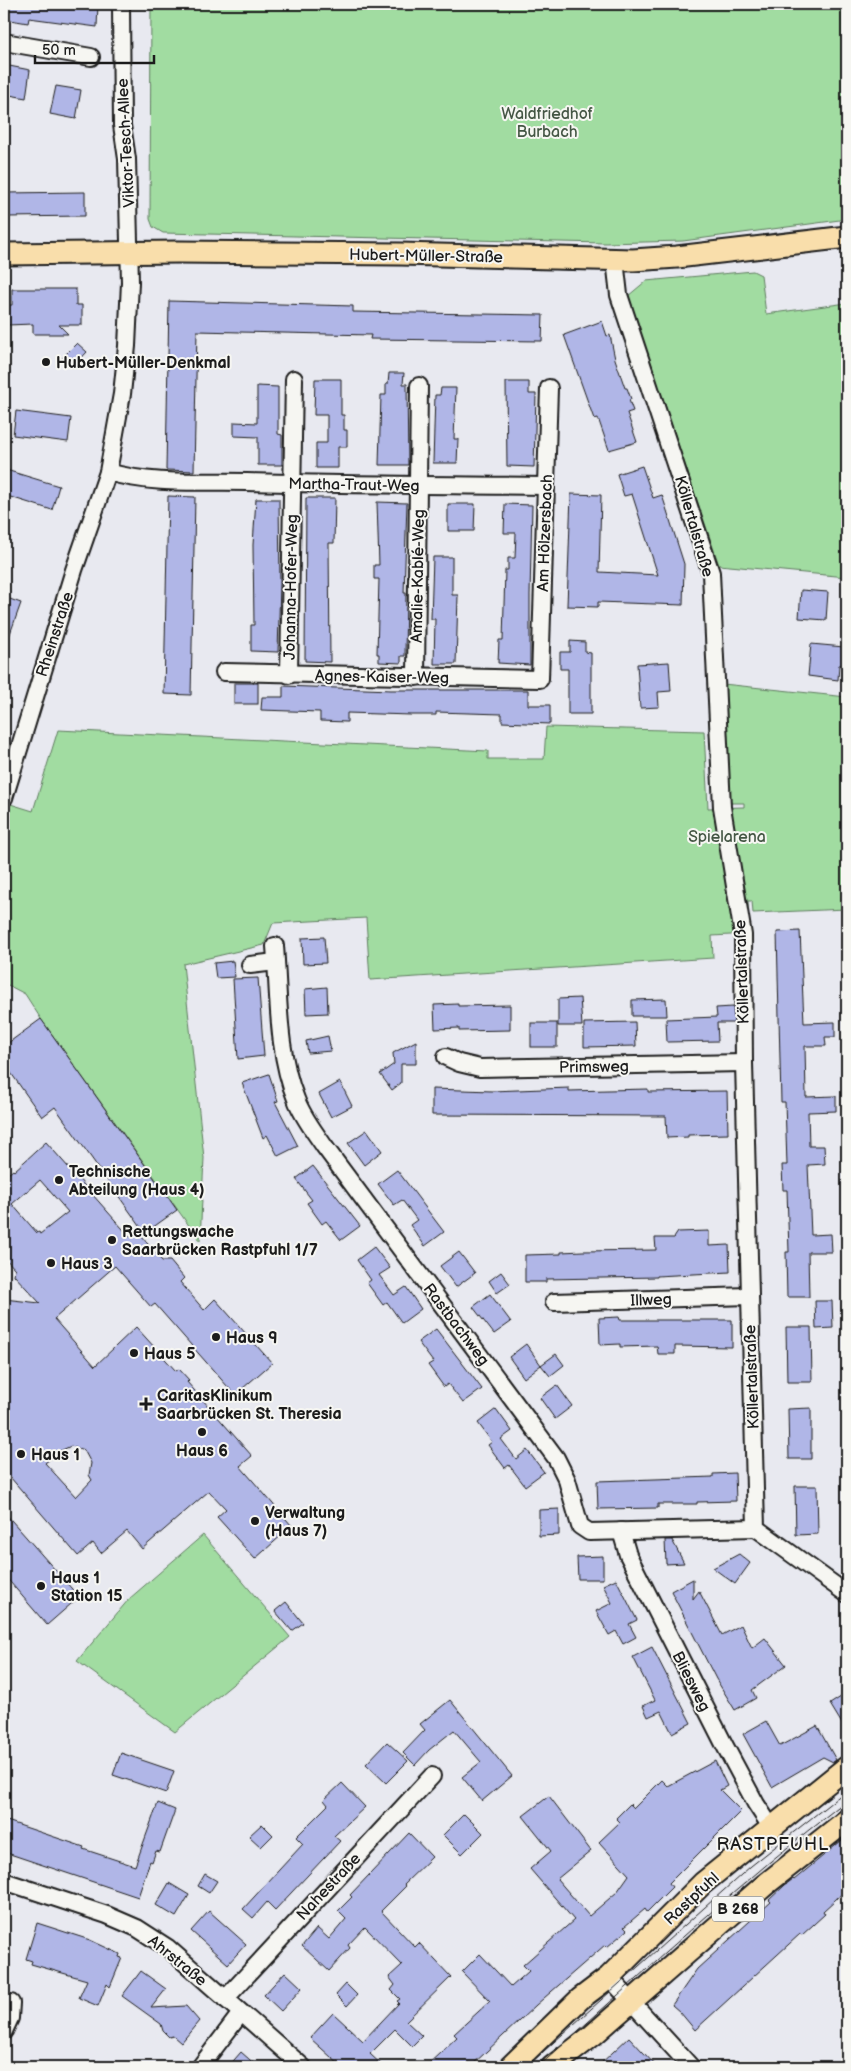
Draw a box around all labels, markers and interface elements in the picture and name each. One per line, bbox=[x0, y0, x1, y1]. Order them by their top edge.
scale bar bbox=[35, 32, 154, 64]
text: 50 m bbox=[42, 41, 76, 60]
street label: Viktor-Tesch-Allee bbox=[114, 77, 139, 208]
park label: Waldfriedhof Burbach bbox=[501, 105, 593, 142]
street label: Hubert-Müller-Straße bbox=[349, 246, 504, 267]
place label: Hubert-Müller-Denkmal bbox=[56, 354, 231, 373]
marker: Hubert-Müller-Denkmal bbox=[40, 356, 52, 368]
street label: Am Hölzersbach bbox=[534, 474, 557, 592]
street label: Köllertalstraße bbox=[670, 474, 717, 580]
street label: Martha-Traut-Weg bbox=[288, 475, 420, 496]
street label: Amalie-Kablé-Weg bbox=[408, 509, 429, 643]
street label: Johanna-Hofer-Weg bbox=[281, 514, 302, 660]
street label: Rheinstraße bbox=[33, 589, 78, 679]
street label: Agnes-Kaiser-Weg bbox=[315, 667, 449, 688]
park label: Spielarena bbox=[688, 828, 766, 847]
street label: Köllertalstraße bbox=[731, 919, 754, 1024]
street label: Primsweg bbox=[559, 1057, 629, 1078]
place label: Technische Abteilung (Haus 4) bbox=[68, 1163, 205, 1200]
marker: Technische Abteilung (Haus 4) bbox=[53, 1174, 65, 1186]
place label: Rettungswache Saarbrücken Rastpfuhl 1/7 bbox=[122, 1223, 318, 1260]
marker: Rettungswache Saarbrücken Rastpfuhl 1/7 bbox=[106, 1234, 118, 1246]
place label: Haus 3 bbox=[61, 1255, 113, 1274]
marker: Haus 3 bbox=[45, 1257, 57, 1269]
street label: Rastbachweg bbox=[419, 1280, 493, 1370]
street label: Illweg bbox=[630, 1290, 672, 1311]
street label: Köllertalstraße bbox=[741, 1324, 764, 1429]
place label: Haus 9 bbox=[226, 1329, 278, 1348]
marker: Haus 9 bbox=[210, 1331, 222, 1343]
place label: Haus 5 bbox=[144, 1345, 195, 1364]
marker: Haus 5 bbox=[128, 1347, 140, 1359]
place label: CaritasKlinikum Saarbrücken St. Theresia bbox=[157, 1387, 342, 1424]
marker: CaritasKlinikum Saarbrücken St. Theresia bbox=[139, 1397, 153, 1411]
marker: Haus 6 bbox=[196, 1426, 208, 1438]
place label: Haus 6 bbox=[176, 1442, 228, 1461]
place label: Haus 1 bbox=[31, 1446, 80, 1465]
marker: Haus 1 bbox=[15, 1448, 27, 1460]
place label: Verwaltung (Haus 7) bbox=[265, 1504, 345, 1541]
marker: Verwaltung (Haus 7) bbox=[249, 1515, 261, 1527]
place label: Haus 1 Station 15 bbox=[51, 1569, 123, 1606]
marker: Haus 1 Station 15 bbox=[35, 1580, 47, 1592]
street label: Bliesweg bbox=[667, 1648, 714, 1715]
district label: RASTPFUHL bbox=[717, 1834, 829, 1855]
street label: Nahestraße bbox=[293, 1849, 365, 1925]
street label: Rastpfuhl bbox=[661, 1869, 724, 1929]
road number: B 268 bbox=[712, 1896, 764, 1922]
street label: Ahrstraße bbox=[144, 1932, 211, 1991]

